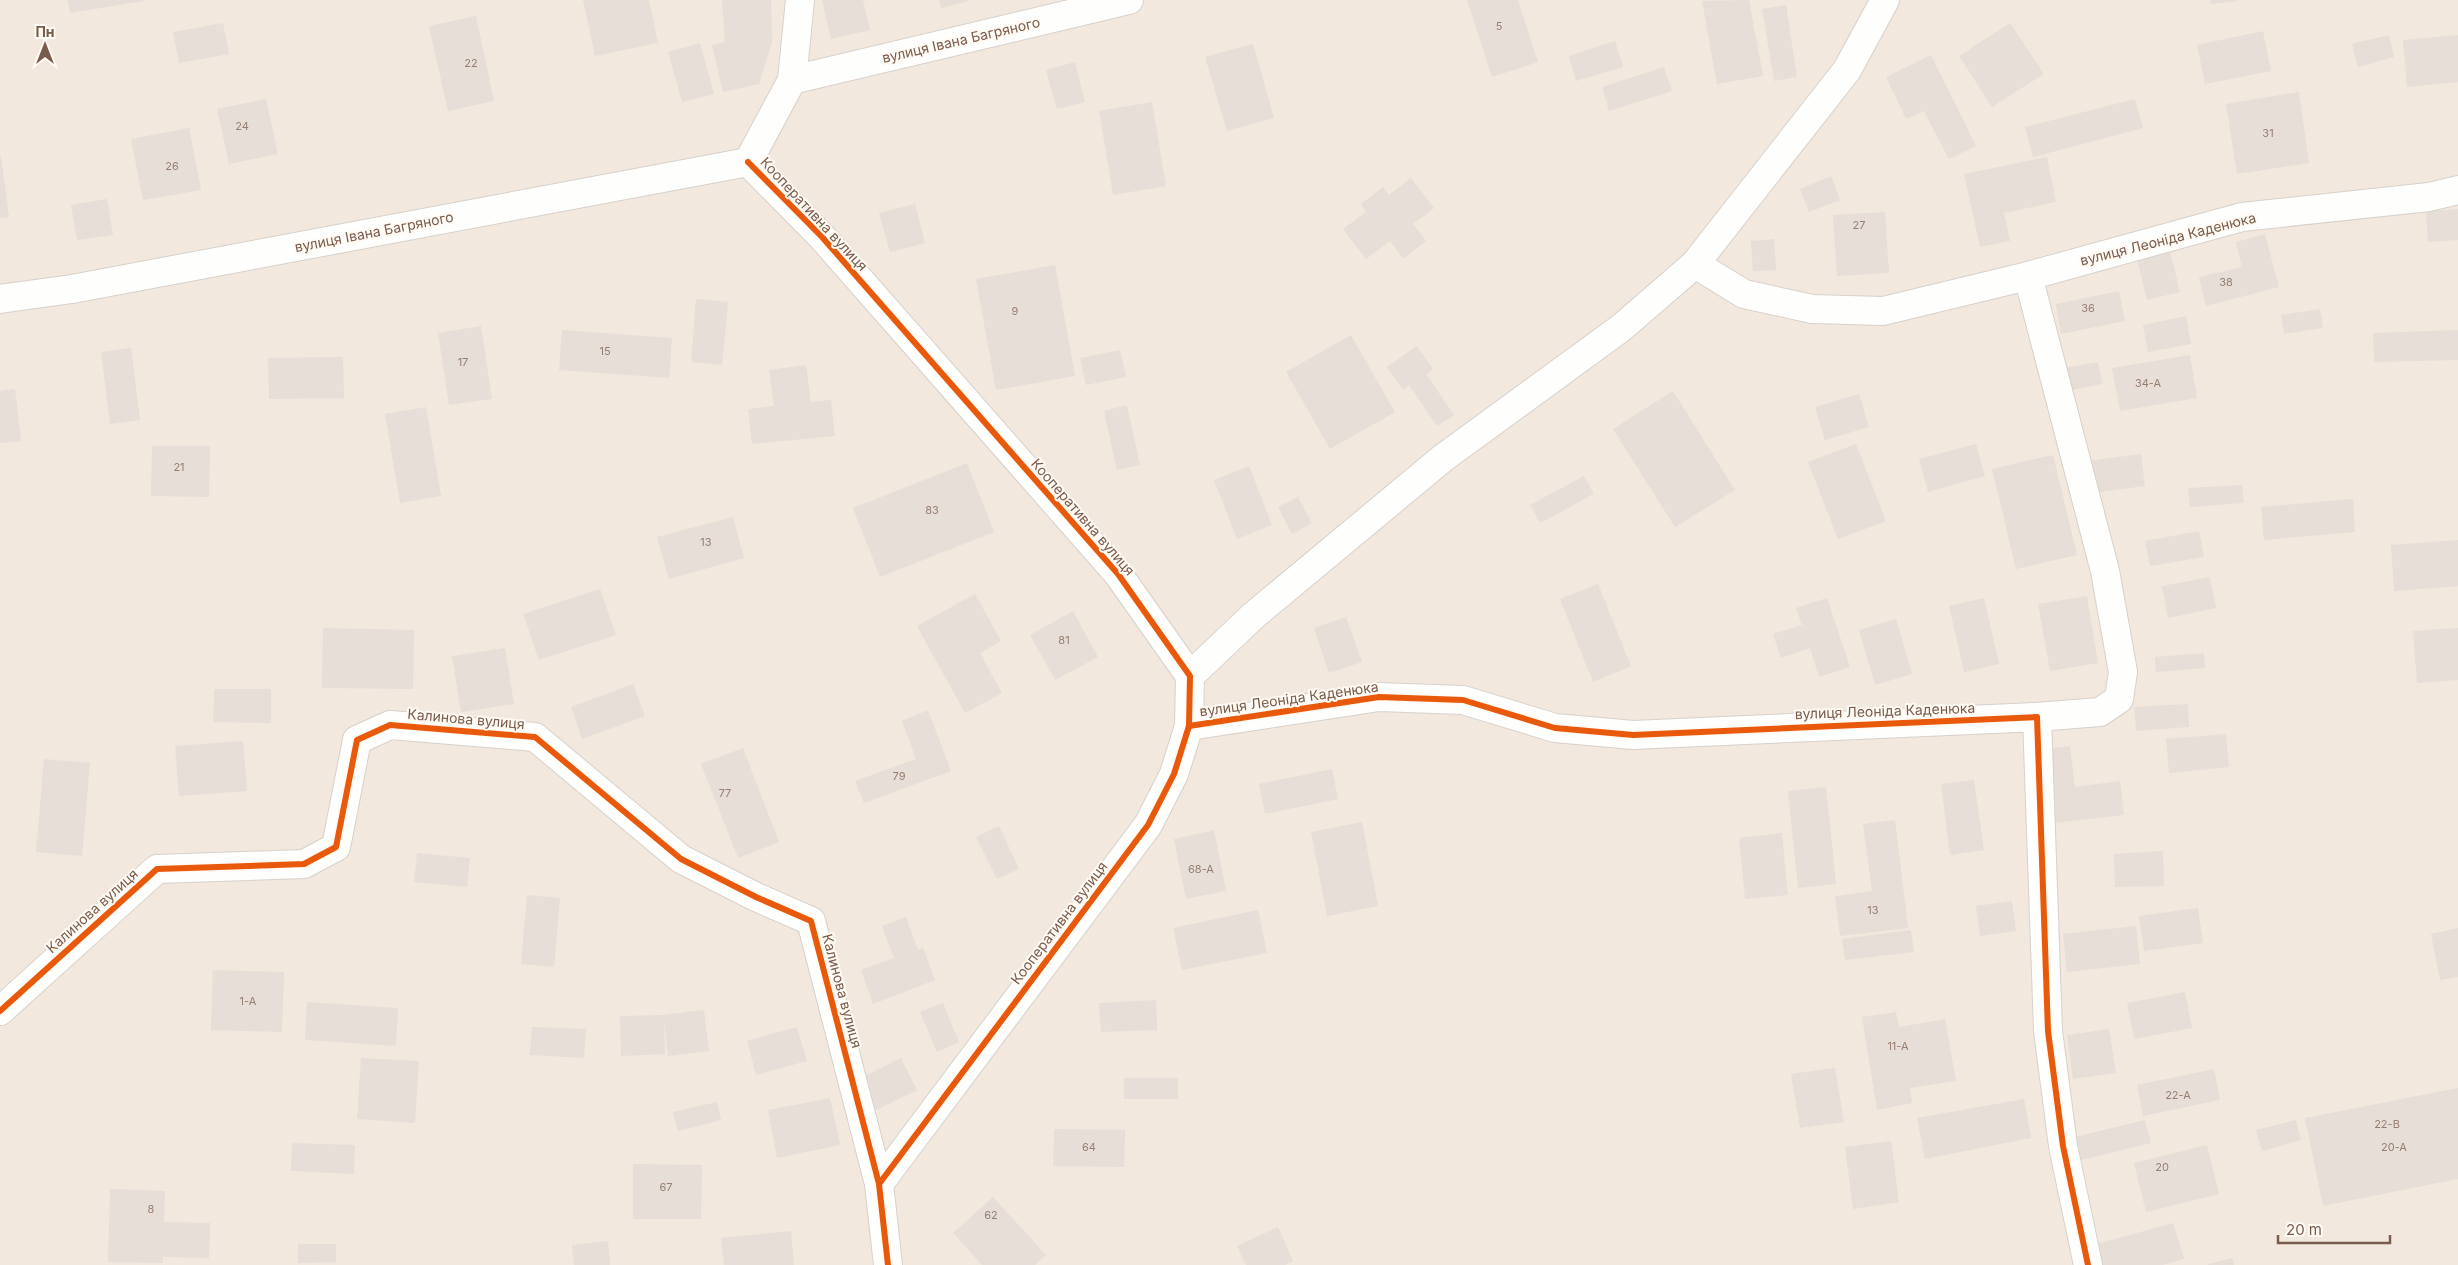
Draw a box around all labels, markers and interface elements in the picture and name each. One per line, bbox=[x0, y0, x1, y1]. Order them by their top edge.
street label: вулиця Івана Багряного bbox=[880, 13, 1042, 66]
house number: 5 bbox=[1496, 19, 1503, 33]
north arrow bbox=[20, 20, 70, 70]
text: Пн bbox=[35, 23, 55, 40]
house number: 22 bbox=[464, 56, 478, 70]
house number: 24 bbox=[235, 119, 249, 133]
house number: 31 bbox=[2262, 126, 2274, 140]
street label: Кооперативна вулиця bbox=[757, 153, 871, 274]
house number: 26 bbox=[165, 159, 179, 173]
street label: вулиця Івана Багряного bbox=[293, 208, 455, 255]
street label: вулиця Леоніда Каденюка bbox=[2078, 208, 2258, 269]
house number: 27 bbox=[1853, 218, 1865, 232]
house number: 38 bbox=[2219, 275, 2233, 289]
house number: 36 bbox=[2081, 301, 2095, 315]
house number: 9 bbox=[1012, 304, 1019, 318]
house number: 15 bbox=[599, 344, 611, 358]
house number: 17 bbox=[458, 355, 468, 369]
house number: 34-А bbox=[2135, 376, 2161, 390]
street label: Кооперативна вулиця bbox=[1028, 455, 1139, 579]
house number: 21 bbox=[173, 460, 185, 474]
house number: 83 bbox=[925, 503, 939, 517]
house number: 13 bbox=[700, 535, 712, 549]
house number: 81 bbox=[1058, 633, 1070, 647]
street label: вулиця Леоніда Каденюка bbox=[1198, 678, 1380, 719]
street label: вулиця Леоніда Каденюка bbox=[1794, 699, 1976, 722]
street label: Калинова вулиця bbox=[407, 705, 525, 732]
house number: 79 bbox=[893, 769, 906, 783]
house number: 77 bbox=[719, 786, 731, 800]
street label: Кооперативна вулиця bbox=[1007, 858, 1110, 987]
house number: 68-А bbox=[1188, 862, 1214, 876]
street label: Калинова вулиця bbox=[42, 865, 141, 956]
house number: 13 bbox=[1867, 903, 1879, 917]
street label: Калинова вулиця bbox=[819, 932, 866, 1050]
house number: 1-А bbox=[240, 994, 257, 1008]
house number: 11-А bbox=[1887, 1039, 1909, 1053]
house number: 22-А bbox=[2165, 1088, 2191, 1102]
house number: 22-В bbox=[2374, 1117, 2400, 1131]
house number: 64 bbox=[1082, 1140, 1096, 1154]
house number: 20-А bbox=[2381, 1140, 2407, 1154]
house number: 20 bbox=[2155, 1160, 2169, 1174]
house number: 67 bbox=[659, 1180, 673, 1194]
house number: 8 bbox=[148, 1202, 155, 1216]
house number: 62 bbox=[984, 1208, 998, 1222]
scale bar bbox=[2278, 1212, 2390, 1244]
text: 20 m bbox=[2286, 1220, 2322, 1239]

